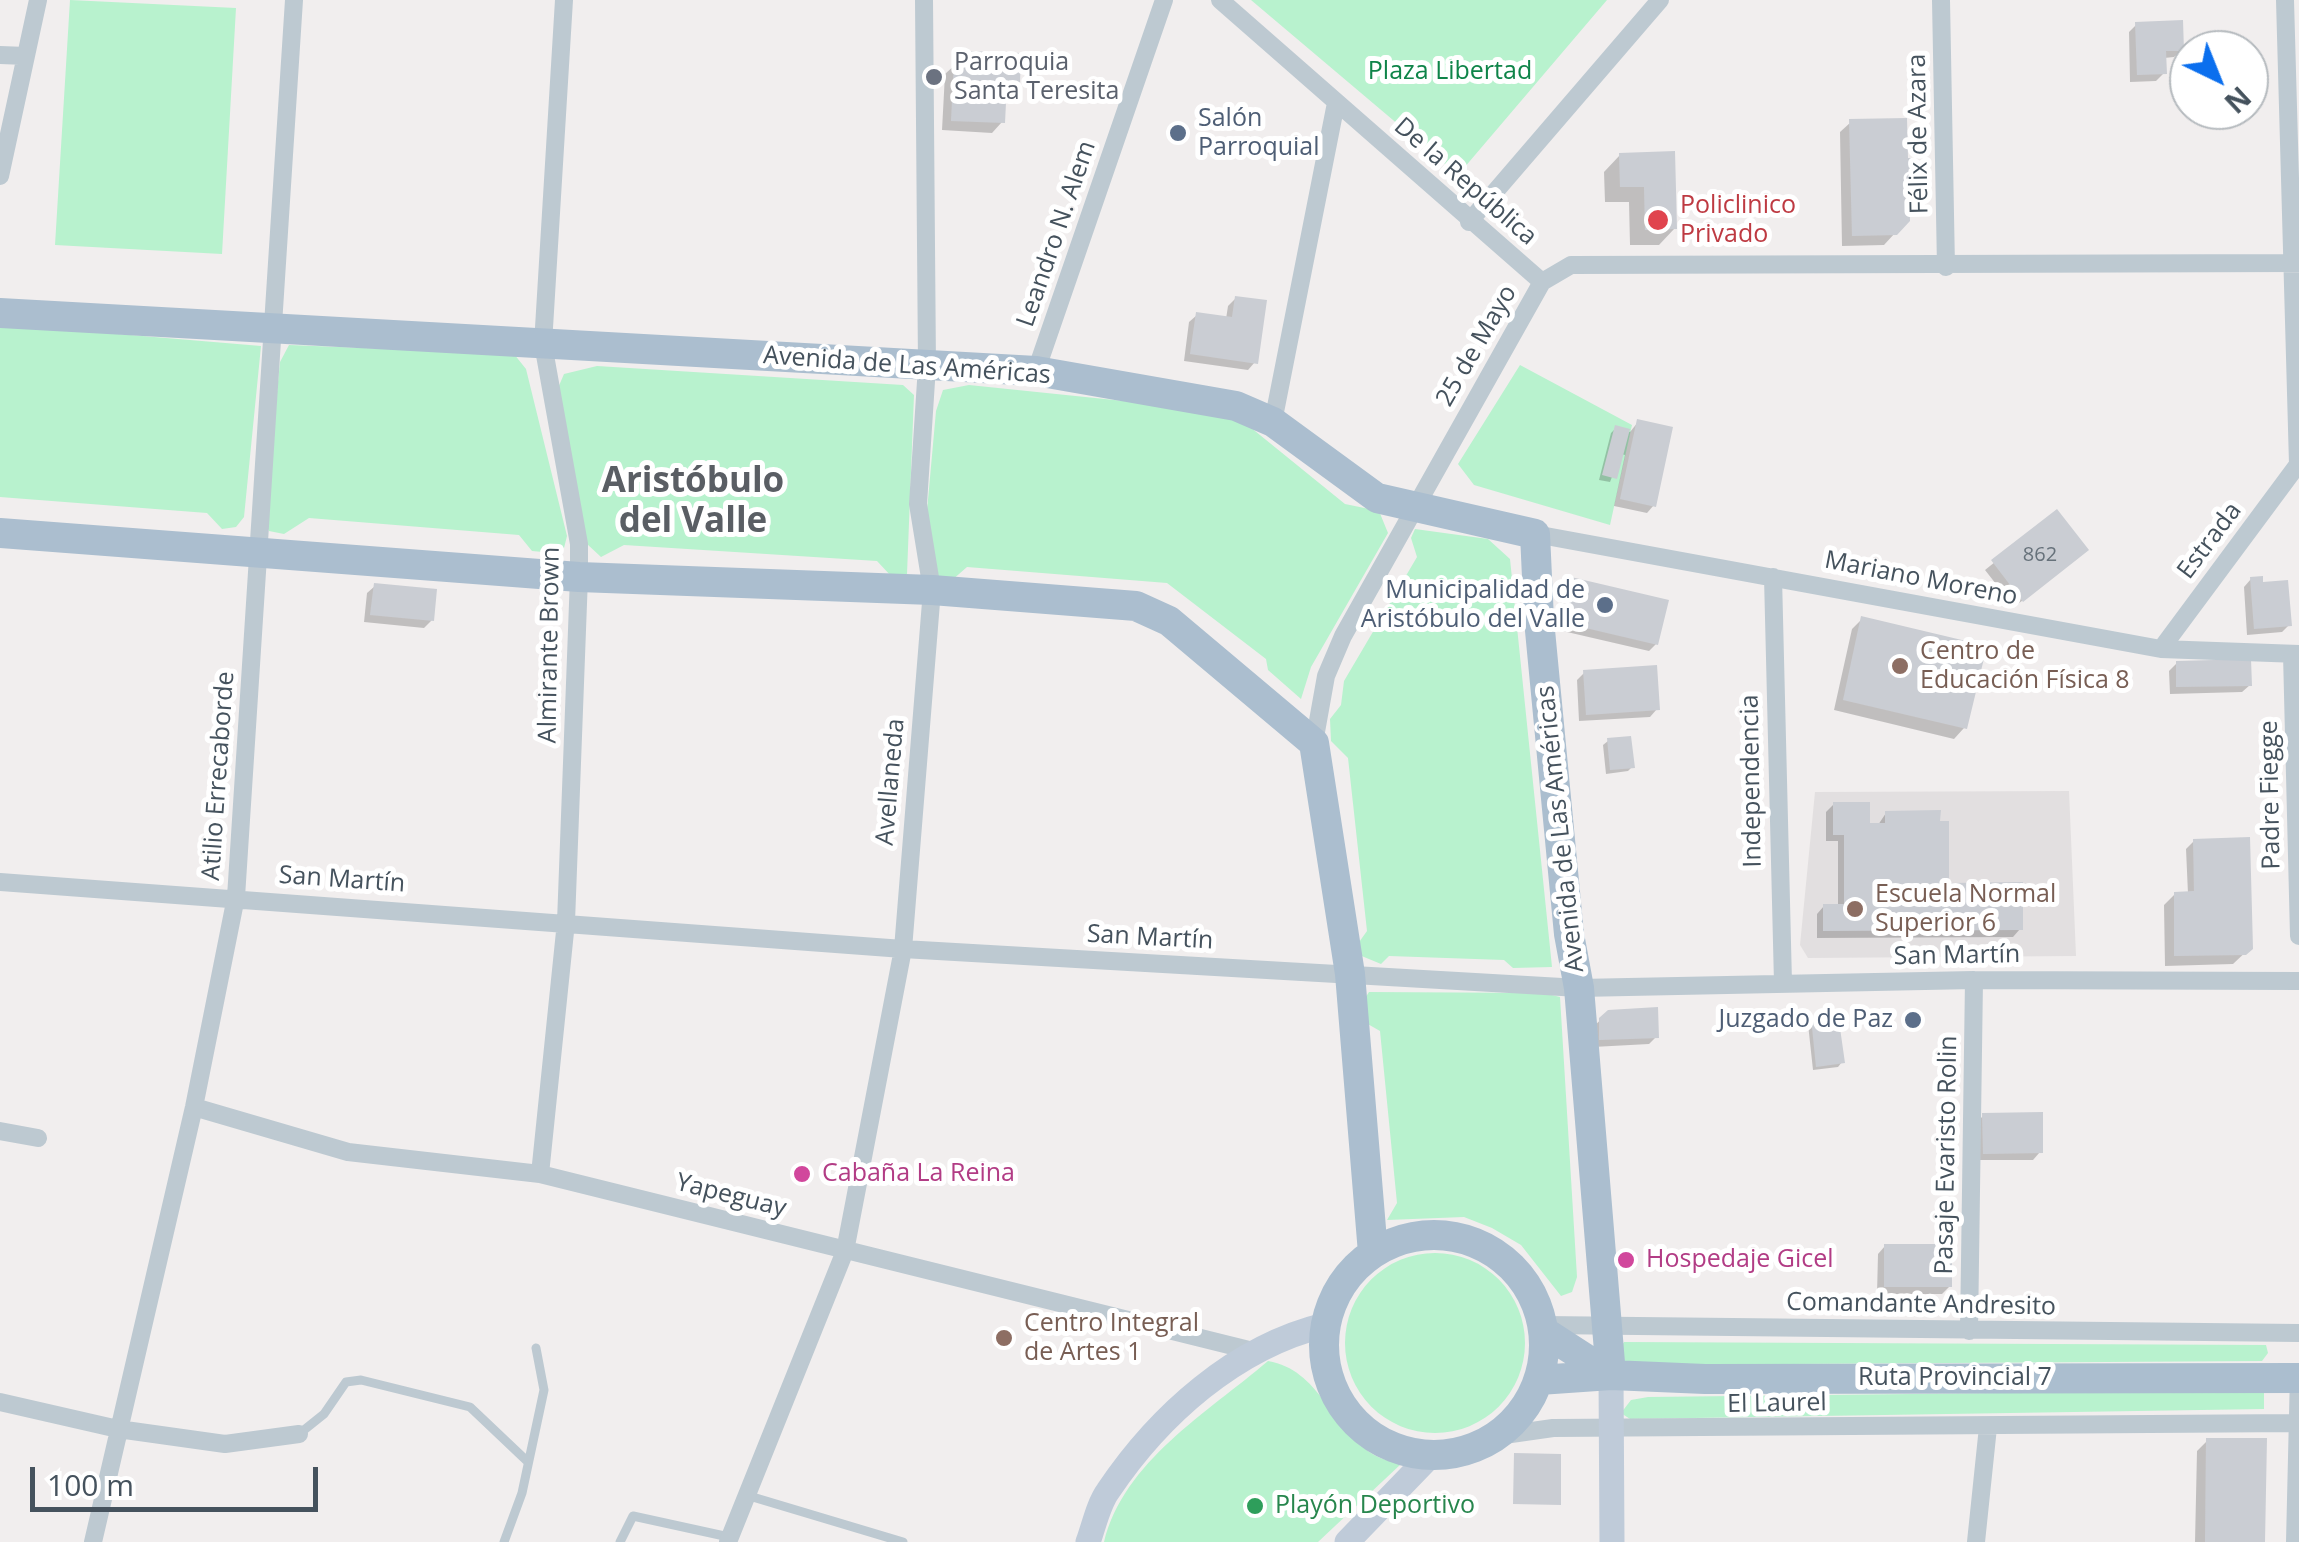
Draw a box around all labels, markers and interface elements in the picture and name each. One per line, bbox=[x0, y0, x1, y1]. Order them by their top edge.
north arrow bbox=[2169, 30, 2269, 130]
place label: Parroquia Santa Teresita bbox=[954, 48, 1119, 107]
street label: Félix de Azara bbox=[1903, 54, 1935, 214]
park label: Plaza Libertad bbox=[1368, 57, 1532, 87]
marker: Parroquia Santa Teresita bbox=[923, 66, 945, 88]
text: N bbox=[2217, 79, 2259, 122]
place label: Salón Parroquial bbox=[1198, 104, 1320, 163]
street label: De la República bbox=[1388, 112, 1542, 252]
marker: Salón Parroquial bbox=[1167, 122, 1189, 144]
street label: Leandro N. Alem bbox=[1011, 137, 1103, 331]
place label: Policlinico Privado bbox=[1680, 191, 1796, 250]
marker: Policlinico Privado bbox=[1645, 207, 1671, 233]
street label: 25 de Mayo bbox=[1430, 280, 1524, 412]
street label: Avenida de Las Américas bbox=[762, 341, 1052, 391]
district label: Aristóbulo del Valle bbox=[602, 461, 784, 543]
street label: Estrada bbox=[2172, 497, 2248, 585]
house number: 862 bbox=[2023, 543, 2057, 567]
street label: Almirante Brown bbox=[533, 546, 567, 744]
street label: Mariano Moreno bbox=[1822, 546, 2020, 612]
place label: Municipalidad de Aristóbulo del Valle bbox=[1361, 576, 1585, 635]
marker: Municipalidad de Aristóbulo del Valle bbox=[1594, 594, 1616, 616]
place label: Centro de Educación Física 8 bbox=[1920, 637, 2130, 696]
marker: Centro de Educación Física 8 bbox=[1889, 655, 1911, 677]
street label: Atilio Errecaborde bbox=[197, 671, 241, 881]
street label: Avenida de Las Américas bbox=[1531, 684, 1591, 974]
street label: Independencia bbox=[1735, 694, 1769, 868]
street label: Avellaneda bbox=[871, 717, 911, 847]
street label: Padre Fiegge bbox=[2255, 720, 2287, 870]
street label: San Martín bbox=[278, 861, 406, 899]
place label: Escuela Normal Superior 6 bbox=[1875, 880, 2056, 939]
marker: Escuela Normal Superior 6 bbox=[1844, 898, 1866, 920]
street label: San Martín bbox=[1086, 920, 1214, 956]
street label: San Martín bbox=[1893, 940, 2021, 972]
place label: Juzgado de Paz bbox=[1718, 1005, 1893, 1035]
marker: Juzgado de Paz bbox=[1902, 1009, 1924, 1031]
street label: Pasaje Evaristo Rolin bbox=[1930, 1035, 1964, 1275]
place label: Cabaña La Reina bbox=[822, 1159, 1015, 1189]
marker: Cabaña La Reina bbox=[791, 1163, 813, 1185]
street label: Yapeguay bbox=[673, 1168, 789, 1224]
place label: Hospedaje Gicel bbox=[1646, 1245, 1834, 1275]
marker: Hospedaje Gicel bbox=[1615, 1249, 1637, 1271]
street label: Comandante Andresito bbox=[1786, 1288, 2056, 1322]
place label: Centro Integral de Artes 1 bbox=[1024, 1309, 1199, 1368]
marker: Centro Integral de Artes 1 bbox=[993, 1327, 1015, 1349]
street label: Ruta Provincial 7 bbox=[1858, 1363, 2052, 1393]
street label: El Laurel bbox=[1727, 1388, 1827, 1420]
scale bar bbox=[35, 1447, 322, 1509]
text: 100 m bbox=[47, 1464, 134, 1505]
place label: Playón Deportivo bbox=[1275, 1491, 1475, 1521]
marker: Playón Deportivo bbox=[1244, 1495, 1266, 1517]

